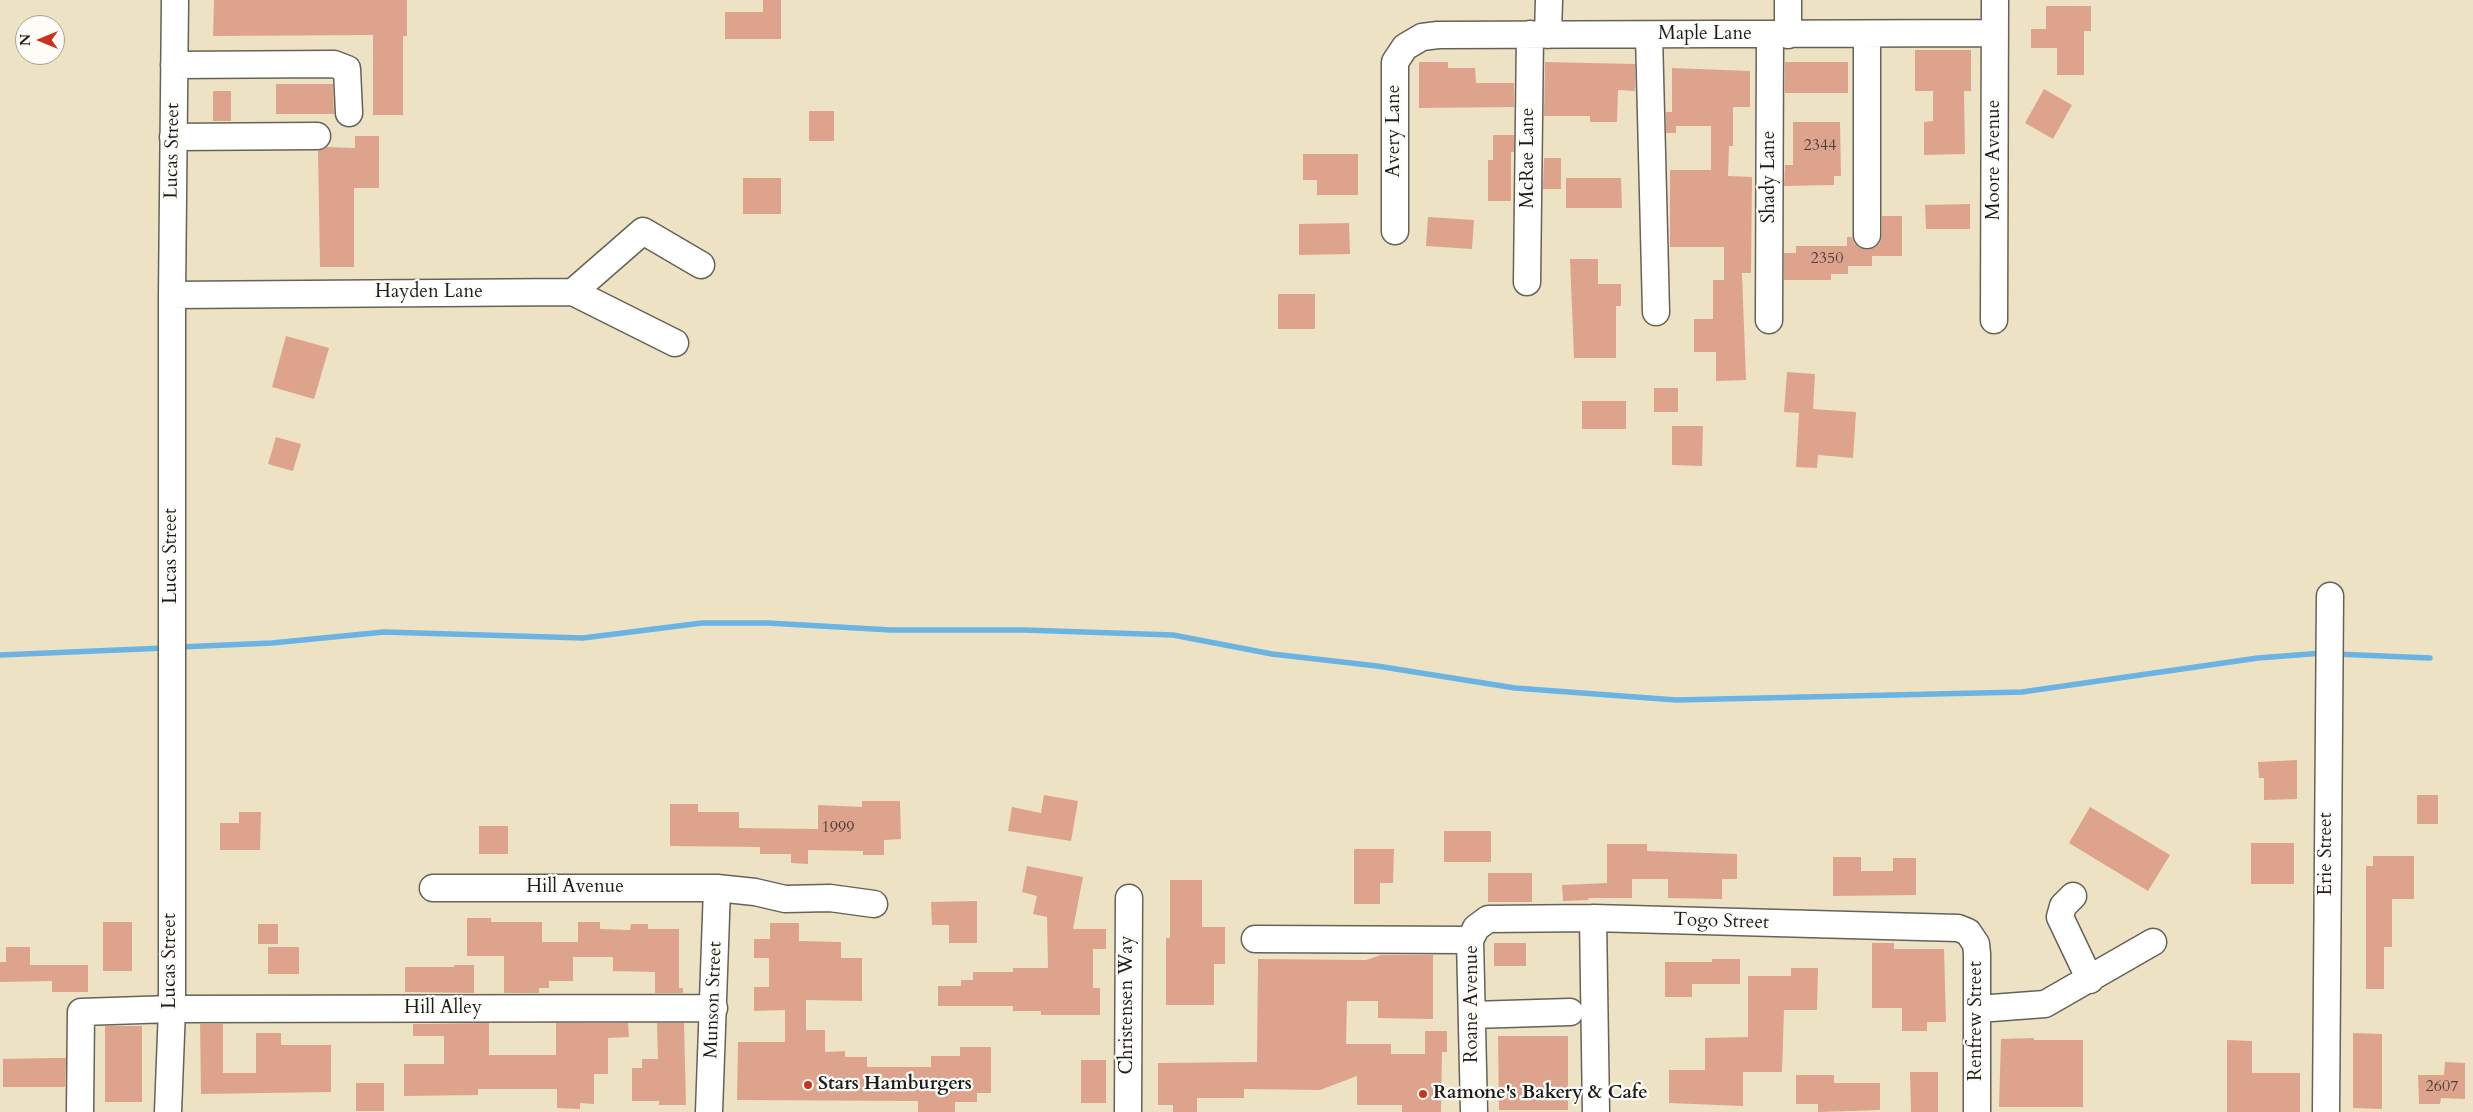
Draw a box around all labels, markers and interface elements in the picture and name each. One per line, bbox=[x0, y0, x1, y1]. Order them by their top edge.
north arrow bbox=[15, 15, 65, 65]
street label: Maple Lane bbox=[1658, 24, 1752, 46]
text: N bbox=[16, 34, 35, 46]
street label: Avery Lane bbox=[1384, 85, 1406, 177]
street label: Moore Avenue bbox=[1984, 100, 2006, 220]
street label: Lucas Street bbox=[161, 103, 185, 199]
street label: McRae Lane bbox=[1518, 108, 1540, 208]
street label: Shady Lane bbox=[1759, 131, 1781, 223]
house number: 2344 bbox=[1804, 136, 1836, 156]
house number: 2350 bbox=[1811, 249, 1843, 269]
street label: Hayden Lane bbox=[375, 282, 483, 304]
street label: Lucas Street bbox=[161, 508, 183, 604]
street label: Erie Street bbox=[2316, 812, 2338, 896]
house number: 1999 bbox=[822, 818, 854, 838]
street label: Hill Avenue bbox=[526, 877, 624, 899]
street label: Togo Street bbox=[1673, 909, 1769, 935]
street label: Lucas Street bbox=[160, 913, 182, 1009]
street label: Christensen Way bbox=[1117, 935, 1139, 1075]
street label: Munson Street bbox=[701, 941, 727, 1059]
street label: Roane Avenue bbox=[1462, 945, 1484, 1063]
street label: Renfrew Street bbox=[1966, 961, 1988, 1081]
street label: Hill Alley bbox=[404, 998, 482, 1020]
place label: Stars Hamburgers bbox=[818, 1074, 972, 1096]
house number: 2607 bbox=[2426, 1077, 2458, 1097]
marker: Stars Hamburgers bbox=[802, 1079, 814, 1091]
place label: Ramone's Bakery & Cafe bbox=[1433, 1083, 1648, 1105]
marker: Ramone's Bakery & Cafe bbox=[1417, 1088, 1429, 1100]

